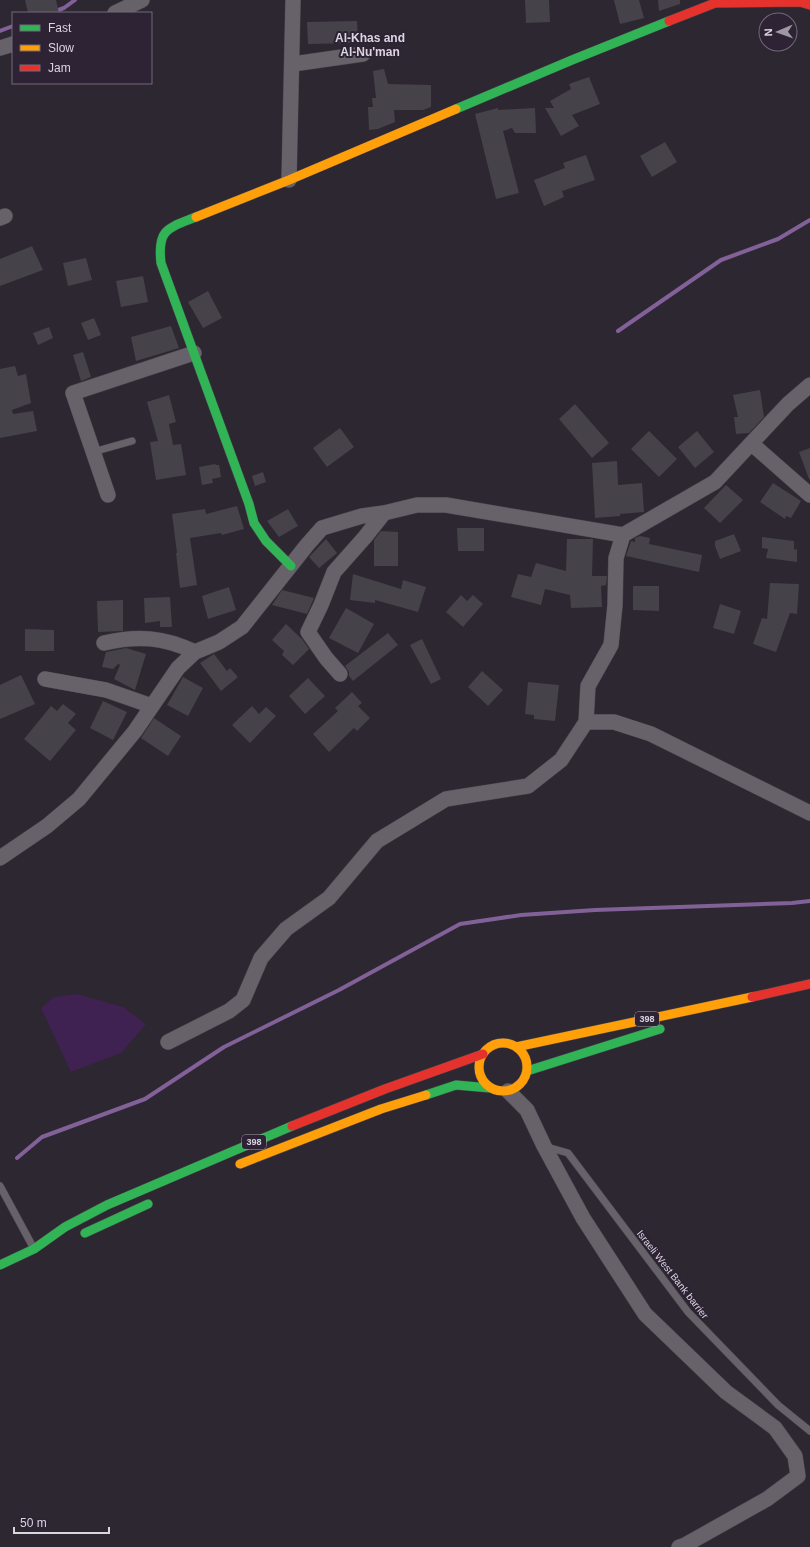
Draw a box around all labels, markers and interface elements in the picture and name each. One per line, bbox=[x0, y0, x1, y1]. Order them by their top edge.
legend bbox=[12, 12, 152, 84]
north arrow bbox=[758, 12, 798, 52]
text: Fast bbox=[48, 21, 72, 35]
text: N bbox=[762, 28, 774, 37]
district label: Al-Khas and Al-Nu'man bbox=[335, 31, 405, 59]
text: Slow bbox=[48, 41, 74, 55]
text: Jam bbox=[48, 61, 71, 75]
road number: 398 bbox=[635, 1012, 659, 1026]
road number: 398 bbox=[242, 1135, 266, 1149]
street label: Israeli West Bank barrier bbox=[635, 1228, 711, 1321]
scale bar bbox=[14, 1509, 109, 1535]
text: 50 m bbox=[20, 1516, 47, 1530]

